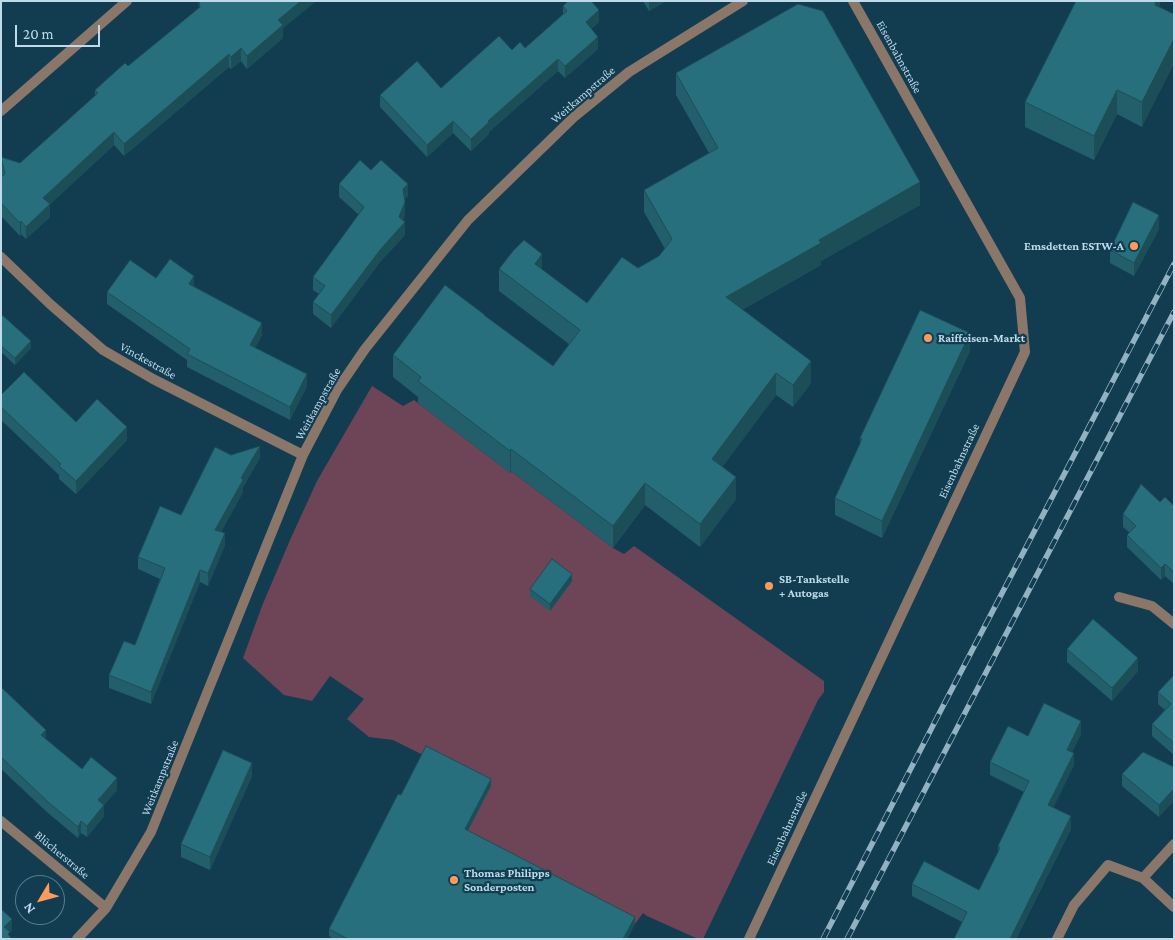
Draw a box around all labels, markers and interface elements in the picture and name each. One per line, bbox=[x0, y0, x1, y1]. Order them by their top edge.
scale bar bbox=[18, 15, 102, 47]
street label: Eisenbahnstraße bbox=[873, 18, 925, 96]
text: 20 m bbox=[23, 26, 54, 42]
street label: Weitkampstraße bbox=[548, 63, 618, 127]
place label: Emsdetten ESTW-A bbox=[1024, 239, 1124, 253]
marker: Emsdetten ESTW-A bbox=[1128, 240, 1140, 252]
place label: Raiffeisen-Markt bbox=[938, 331, 1025, 345]
marker: Raiffeisen-Markt bbox=[922, 332, 934, 344]
street label: Vinckestraße bbox=[117, 340, 179, 382]
street label: Weitkampstraße bbox=[292, 365, 344, 443]
street label: Eisenbahnstraße bbox=[935, 421, 983, 501]
place label: SB-Tankstelle + Autogas bbox=[779, 572, 849, 600]
marker: SB-Tankstelle + Autogas bbox=[763, 580, 775, 592]
street label: Weitkampstraße bbox=[138, 738, 182, 818]
street label: Eisenbahnstraße bbox=[763, 788, 811, 868]
street label: Blücherstraße bbox=[32, 828, 92, 882]
place label: Thomas Philipps Sonderposten bbox=[464, 866, 550, 894]
marker: Thomas Philipps Sonderposten bbox=[448, 874, 460, 886]
north arrow bbox=[15, 875, 65, 925]
text: N bbox=[20, 900, 38, 917]

